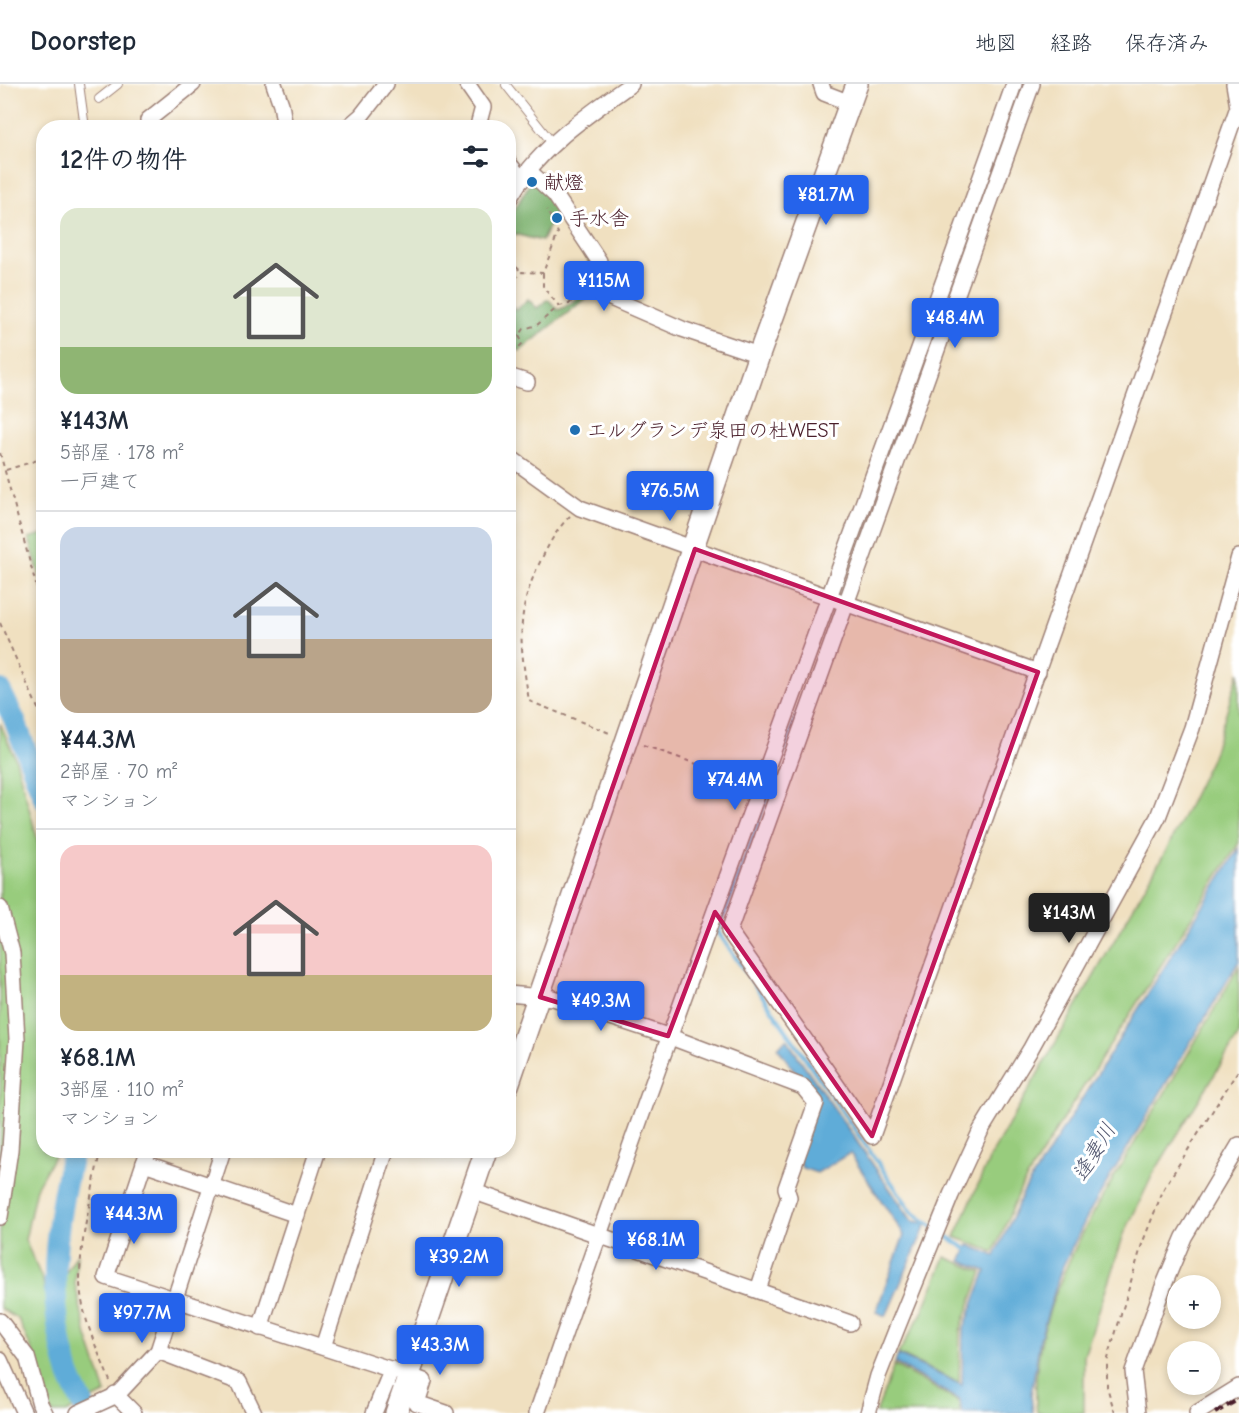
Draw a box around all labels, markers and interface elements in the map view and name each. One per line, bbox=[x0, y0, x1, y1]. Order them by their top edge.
text: Doorstep bbox=[30, 25, 136, 57]
text: 地図 bbox=[975, 31, 1017, 55]
text: 経路 bbox=[1050, 31, 1092, 55]
text: 保存済み bbox=[1125, 31, 1209, 55]
icon: filters bbox=[459, 140, 492, 173]
text: 12件の物件 bbox=[60, 145, 187, 175]
place label: 献燈 bbox=[544, 171, 584, 194]
marker: 献燈 bbox=[525, 175, 539, 189]
pin: ¥81.7M bbox=[777, 175, 875, 226]
text: ¥81.7M bbox=[798, 183, 854, 206]
place label: 手水舎 bbox=[569, 207, 629, 230]
marker: 手水舎 bbox=[550, 211, 564, 225]
icon: home bbox=[222, 247, 330, 355]
pin: ¥115M bbox=[562, 261, 646, 312]
text: ¥115M bbox=[578, 269, 630, 292]
pin: ¥48.4M bbox=[906, 298, 1004, 349]
text: ¥48.4M bbox=[926, 306, 984, 329]
text: ¥143M bbox=[60, 406, 129, 436]
place label: エルグランデ泉田の杜WEST bbox=[587, 419, 840, 442]
marker: エルグランデ泉田の杜WEST bbox=[568, 423, 582, 437]
text: 5部屋 · 178 m² bbox=[60, 441, 184, 464]
text: 一戸建て bbox=[60, 470, 140, 493]
pin: ¥76.5M bbox=[621, 471, 719, 522]
text: ¥76.5M bbox=[641, 479, 699, 502]
icon: home bbox=[222, 566, 330, 674]
text: ¥44.3M bbox=[60, 725, 136, 755]
text: 2部屋 · 70 m² bbox=[60, 760, 177, 783]
pin: ¥74.4M bbox=[686, 760, 784, 811]
text: ¥74.4M bbox=[707, 768, 763, 791]
text: マンション bbox=[60, 789, 159, 812]
icon: home bbox=[222, 884, 330, 992]
pin: ¥143M bbox=[1027, 893, 1111, 944]
text: ¥143M bbox=[1043, 901, 1095, 924]
pin: ¥49.3M bbox=[552, 981, 650, 1032]
text: ¥49.3M bbox=[571, 989, 631, 1012]
text: ¥68.1M bbox=[60, 1043, 136, 1073]
text: 3部屋 · 110 m² bbox=[60, 1078, 183, 1101]
text: マンション bbox=[60, 1107, 159, 1130]
water label: 逢妻川 bbox=[1067, 1119, 1121, 1185]
pin: ¥44.3M bbox=[85, 1194, 183, 1245]
text: ¥44.3M bbox=[105, 1202, 163, 1225]
pin: ¥68.1M bbox=[607, 1220, 705, 1271]
text: ¥68.1M bbox=[627, 1228, 685, 1251]
pin: ¥39.2M bbox=[410, 1237, 508, 1288]
text: ¥39.2M bbox=[429, 1245, 489, 1268]
map controls bbox=[1167, 1275, 1221, 1395]
button: + bbox=[1167, 1275, 1221, 1329]
pin: ¥97.7M bbox=[93, 1293, 191, 1344]
text: ¥97.7M bbox=[113, 1301, 171, 1324]
pin: ¥43.3M bbox=[391, 1325, 489, 1376]
text: ¥43.3M bbox=[411, 1333, 469, 1356]
button: − bbox=[1167, 1341, 1221, 1395]

